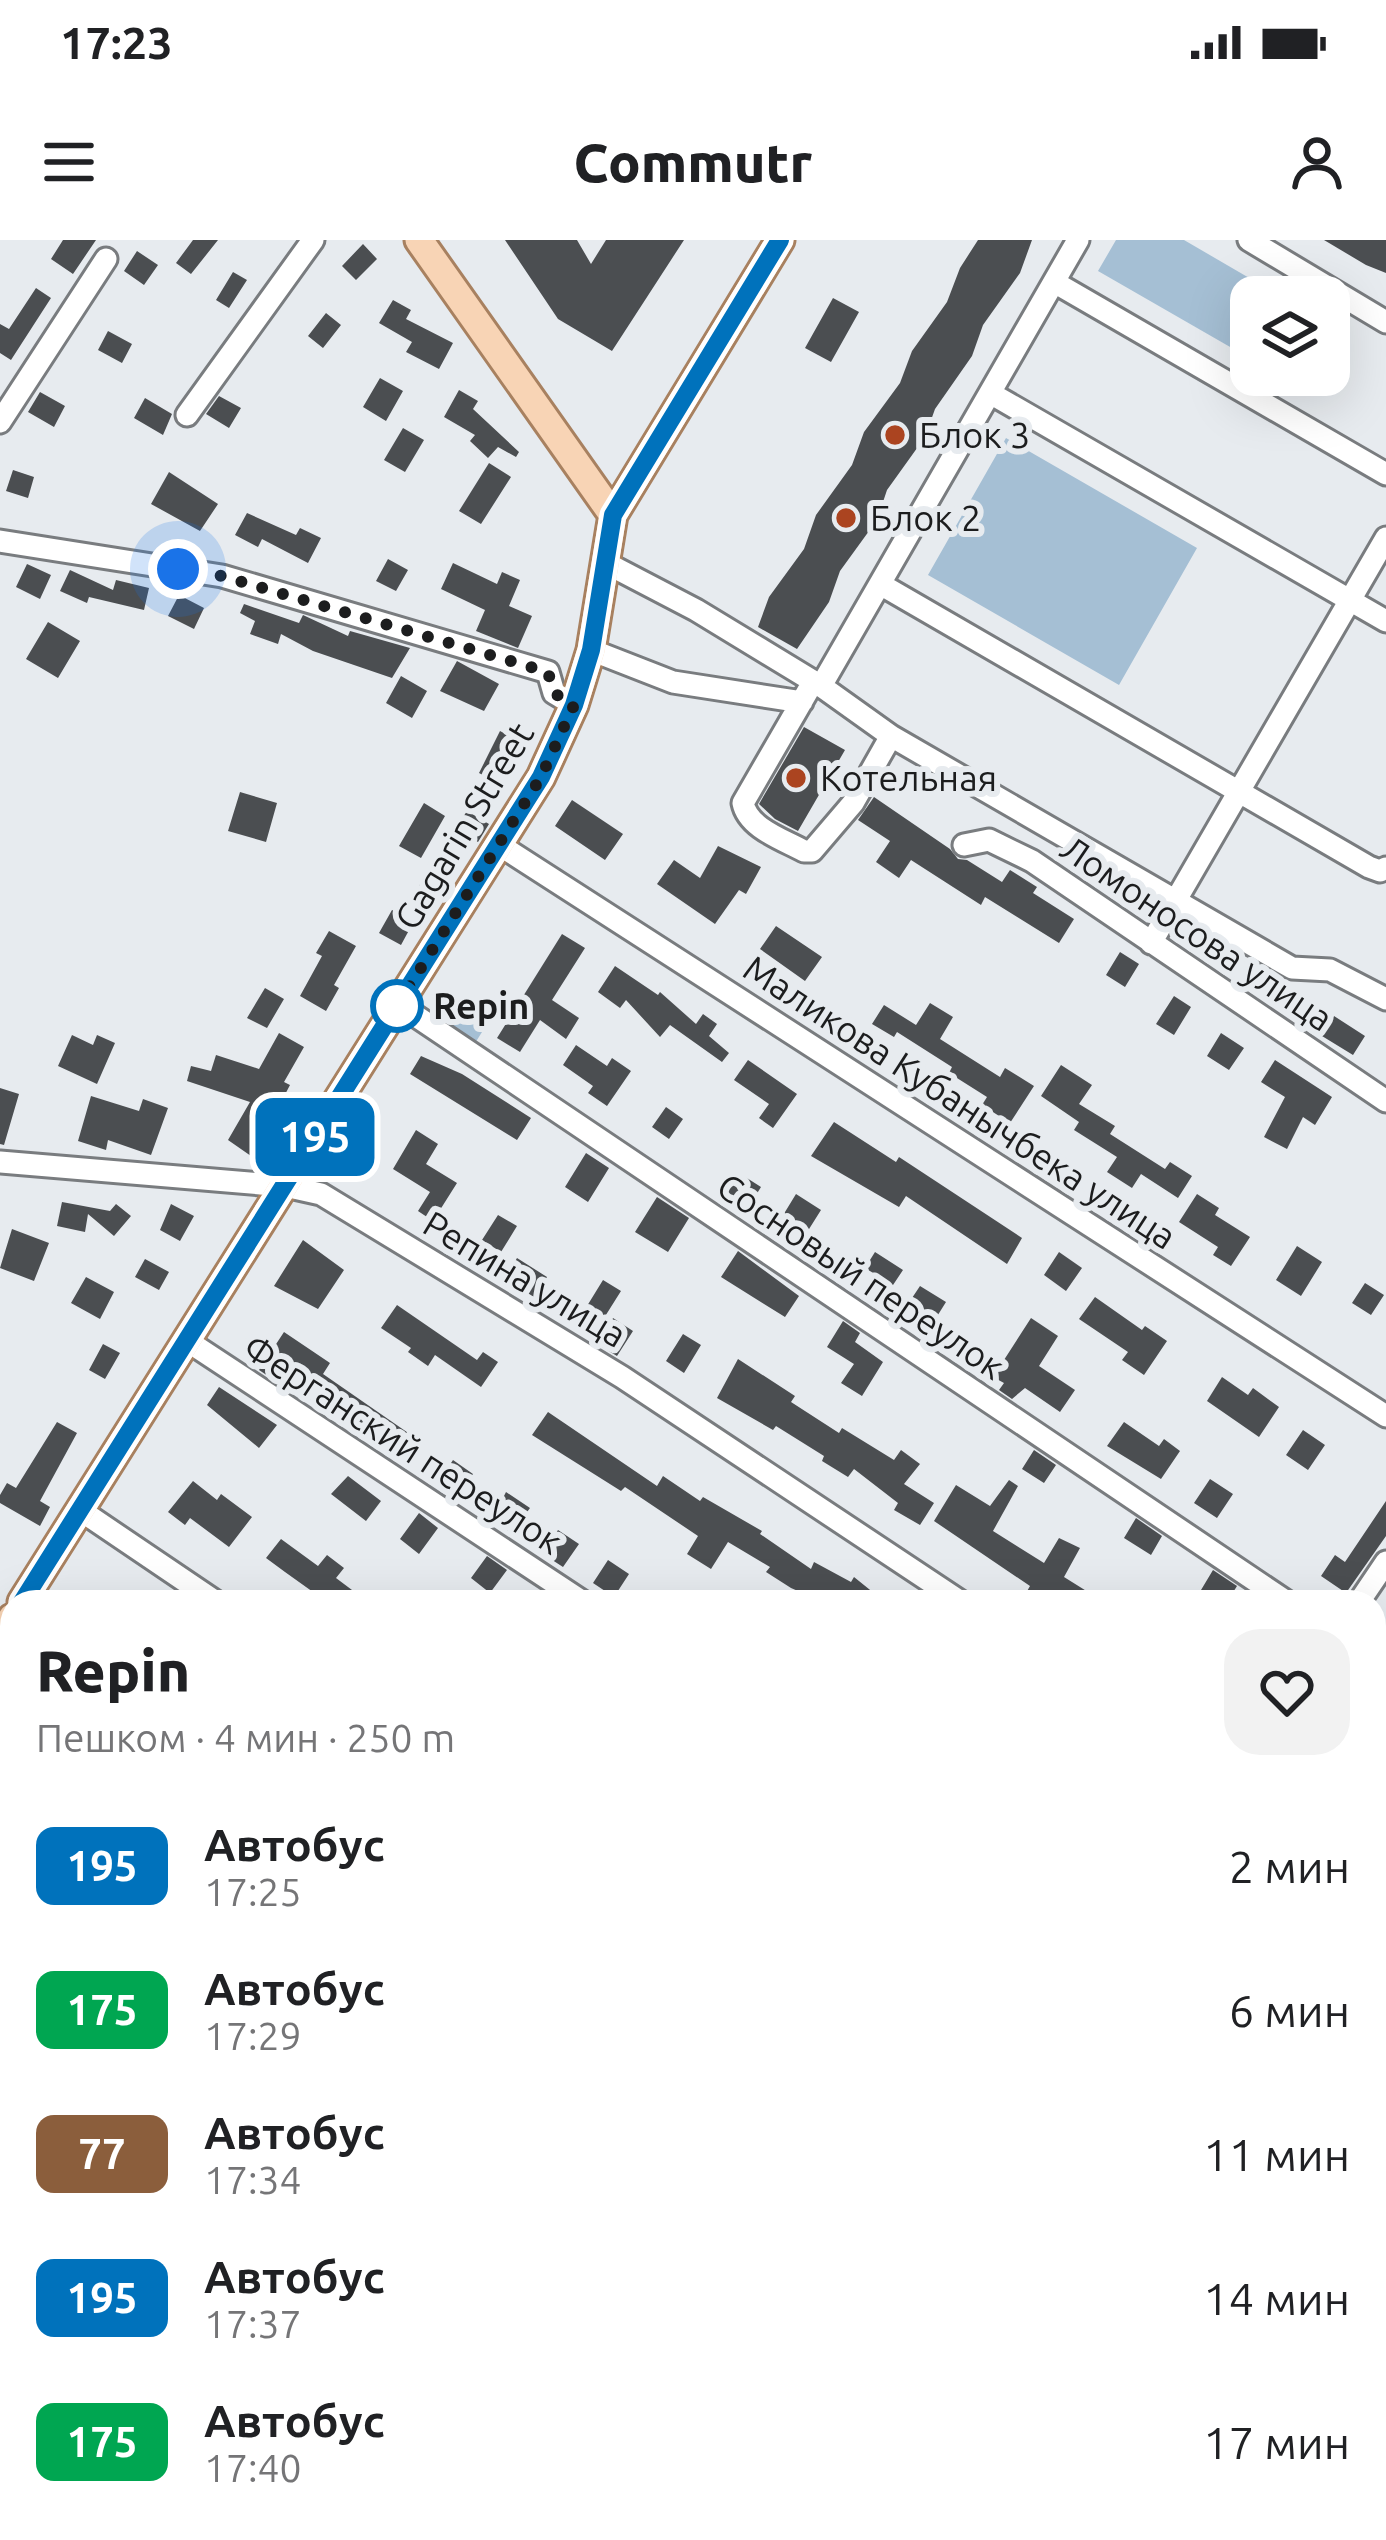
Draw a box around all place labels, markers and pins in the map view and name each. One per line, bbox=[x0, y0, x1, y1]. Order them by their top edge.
place label: Блок 3 bbox=[919, 414, 1030, 455]
marker: Блок 3 bbox=[882, 422, 908, 448]
place label: Блок 2 bbox=[870, 497, 981, 538]
marker: Блок 2 bbox=[833, 505, 859, 531]
place label: Котельная bbox=[820, 757, 997, 798]
marker: Котельная bbox=[783, 765, 809, 791]
marker: Repin bbox=[372, 981, 422, 1031]
place label: Repin bbox=[433, 985, 529, 1026]

